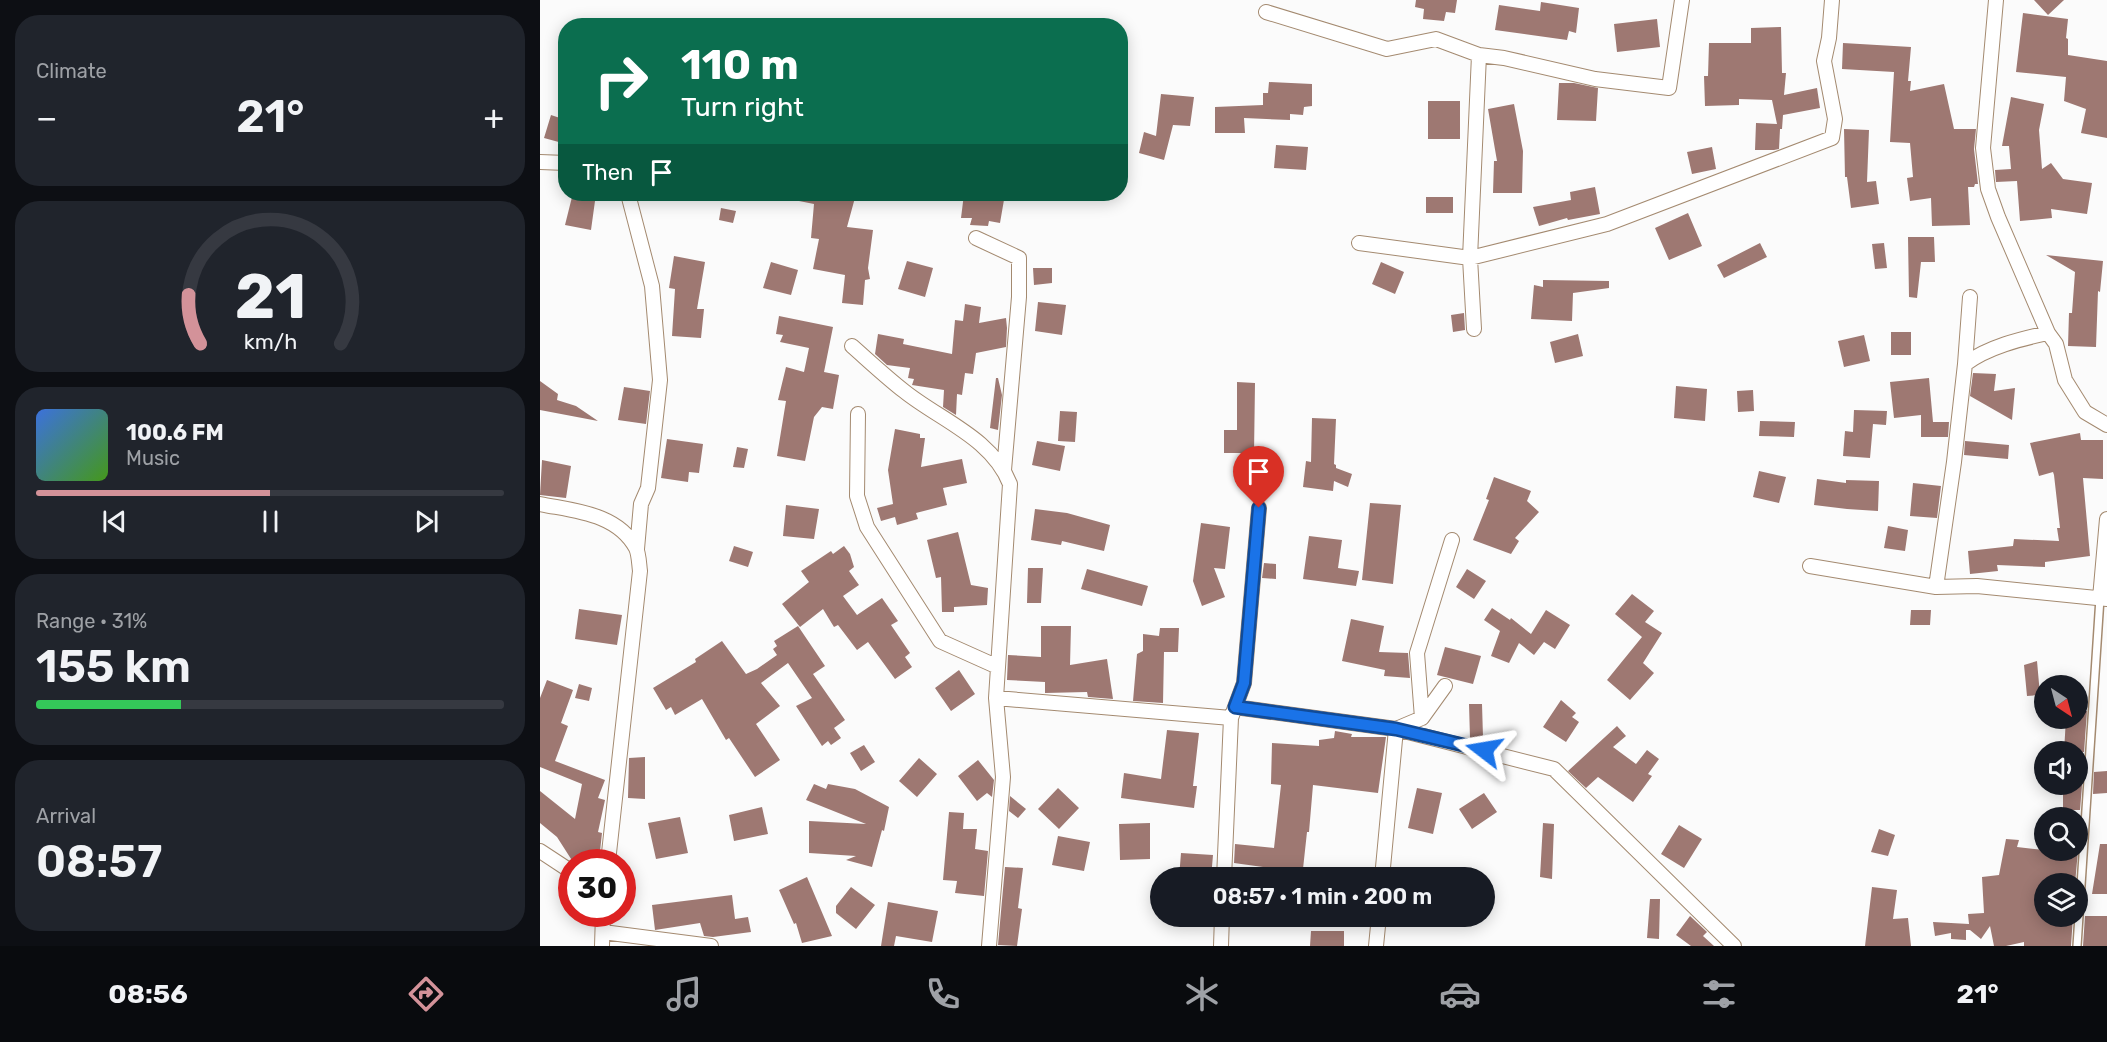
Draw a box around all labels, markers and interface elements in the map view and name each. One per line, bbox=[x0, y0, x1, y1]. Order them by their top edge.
text: 110 m bbox=[681, 40, 799, 90]
icon: right bbox=[582, 42, 660, 120]
text: Climate bbox=[36, 59, 107, 83]
text: 21° bbox=[236, 90, 305, 143]
text: Turn right bbox=[681, 91, 804, 123]
text: − bbox=[36, 98, 57, 137]
text: + bbox=[483, 98, 504, 137]
icon: arrive bbox=[645, 156, 678, 189]
text: Then bbox=[582, 159, 633, 186]
text: 21 bbox=[234, 260, 306, 334]
text: km/h bbox=[243, 329, 297, 354]
text: 100.6 FM bbox=[126, 419, 224, 446]
text: Music bbox=[126, 446, 180, 470]
pin bbox=[1233, 446, 1284, 508]
icon: arrive bbox=[1242, 455, 1275, 488]
icon: previous bbox=[98, 505, 131, 538]
icon: pause bbox=[254, 505, 287, 538]
icon: next bbox=[410, 505, 443, 538]
text: Range · 31% bbox=[36, 609, 147, 633]
text: 155 km bbox=[36, 640, 191, 693]
north arrow bbox=[2034, 675, 2088, 729]
map controls bbox=[2034, 675, 2088, 927]
position arrow bbox=[1452, 718, 1516, 782]
button: sound bbox=[2034, 741, 2088, 795]
text: Arrival bbox=[36, 804, 96, 828]
button: search bbox=[2034, 807, 2088, 861]
text: 08:57 bbox=[36, 835, 162, 888]
speed limit sign: 30 bbox=[558, 849, 636, 927]
button: layers bbox=[2034, 873, 2088, 927]
text: 08:57 · 1 min · 200 m bbox=[1213, 883, 1432, 910]
icon: directions bbox=[405, 973, 447, 1015]
icon: music bbox=[663, 973, 705, 1015]
icon: phone bbox=[922, 973, 964, 1015]
icon: climate bbox=[1181, 973, 1223, 1015]
icon: car bbox=[1439, 973, 1481, 1015]
icon: filters bbox=[1698, 973, 1740, 1015]
text: 08:56 bbox=[108, 978, 188, 1010]
text: 21° bbox=[1957, 978, 1999, 1010]

